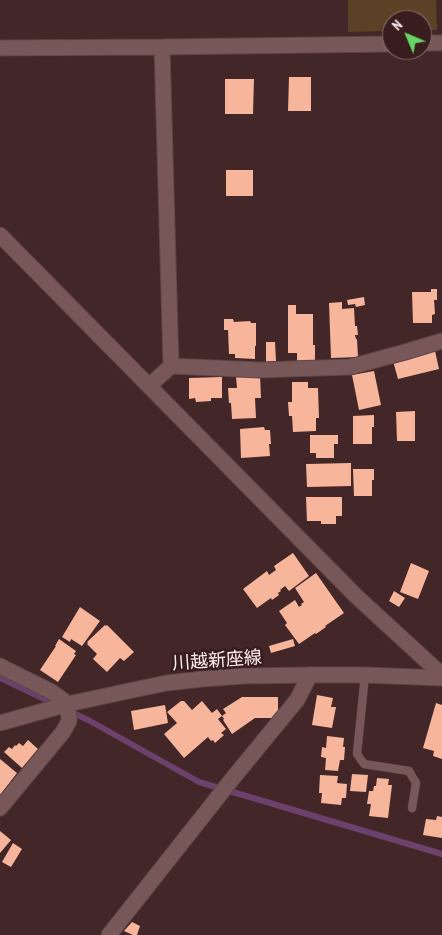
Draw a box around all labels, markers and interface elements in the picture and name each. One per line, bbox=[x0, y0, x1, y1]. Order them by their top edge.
north arrow bbox=[382, 10, 432, 60]
text: N bbox=[388, 16, 406, 34]
street label: 川越新座線 bbox=[171, 647, 263, 675]

